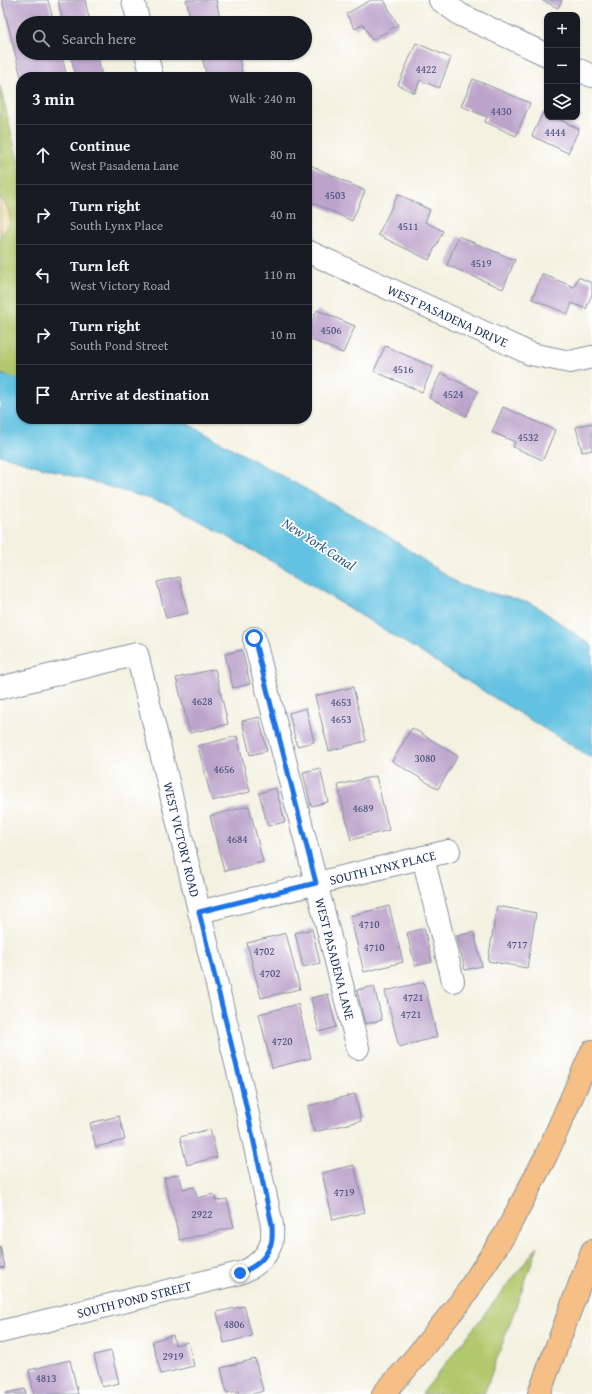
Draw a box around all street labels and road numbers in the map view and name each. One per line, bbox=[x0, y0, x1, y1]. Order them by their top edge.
street label: WEST PASADENA DRIVE bbox=[384, 280, 511, 352]
street label: WEST VICTORY ROAD bbox=[158, 780, 205, 899]
street label: SOUTH LYNX PLACE bbox=[328, 845, 438, 890]
street label: WEST PASADENA LANE bbox=[310, 896, 360, 1023]
street label: SOUTH POND STREET bbox=[75, 1276, 194, 1323]

